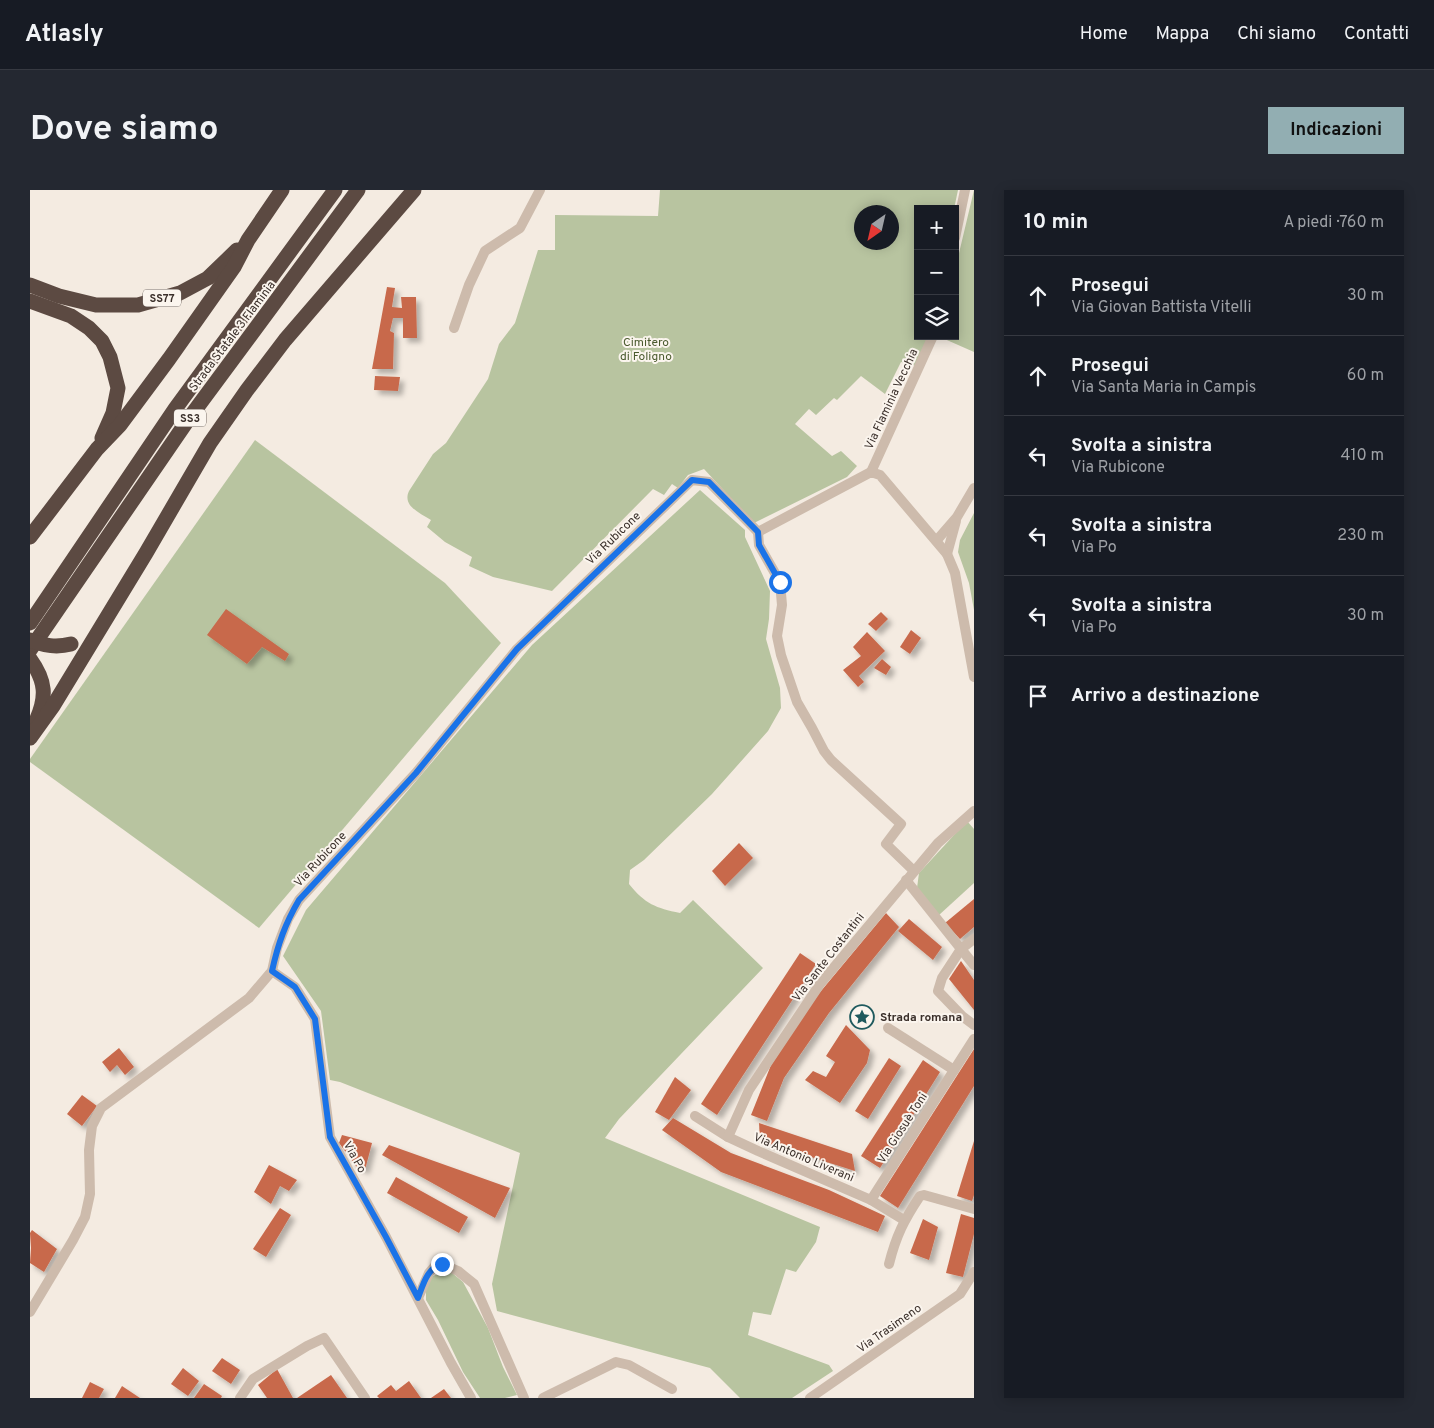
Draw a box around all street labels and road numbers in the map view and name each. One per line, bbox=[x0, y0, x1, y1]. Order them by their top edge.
street label: Strada Statale 3 Flaminia bbox=[186, 278, 280, 395]
road number: SS77 bbox=[143, 290, 181, 306]
street label: Via Flaminia Vecchia bbox=[861, 346, 922, 452]
road number: SS3 bbox=[174, 410, 206, 427]
street label: Via Rubicone bbox=[583, 508, 645, 569]
street label: Via Rubicone bbox=[291, 828, 351, 891]
street label: Via Sante Costantini bbox=[789, 910, 868, 1005]
street label: Via Giosuè Toni bbox=[874, 1090, 932, 1167]
street label: Via Antonio Liverani bbox=[751, 1130, 856, 1186]
street label: Via Po bbox=[339, 1139, 370, 1177]
street label: Via Trasimeno bbox=[854, 1300, 925, 1357]

